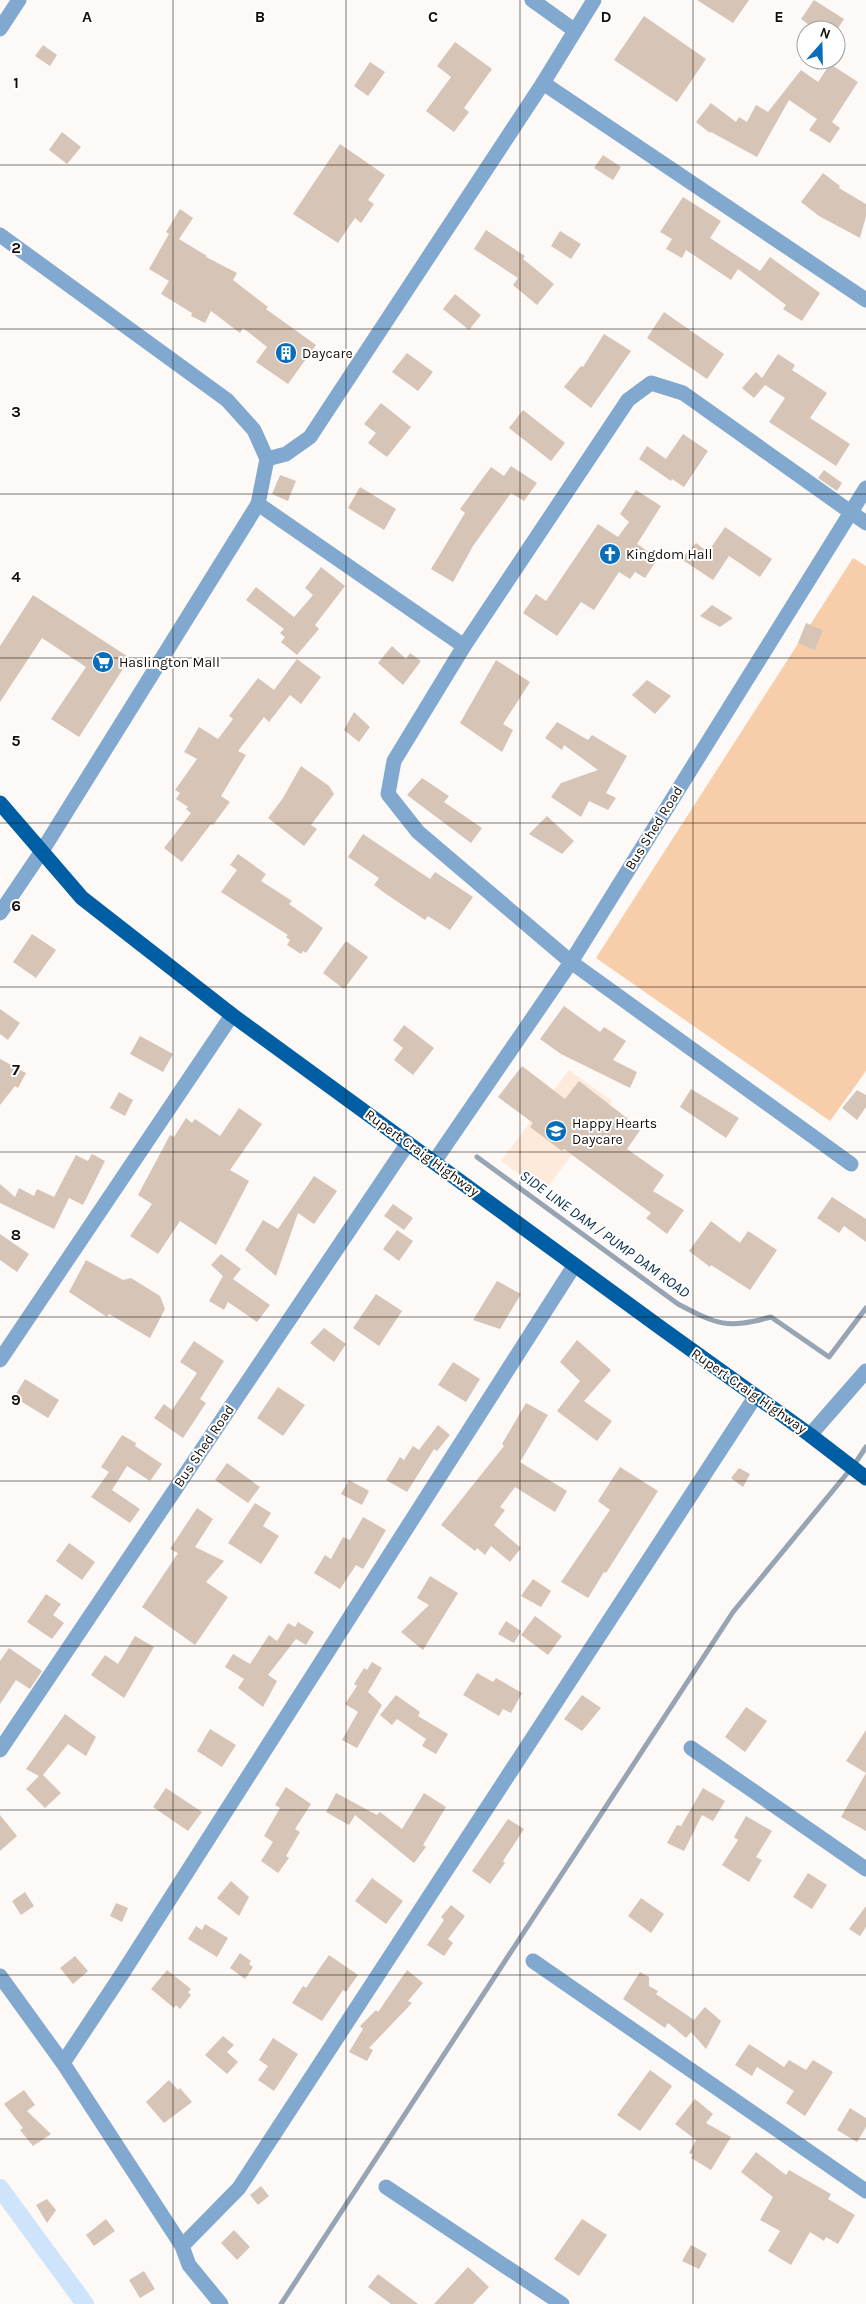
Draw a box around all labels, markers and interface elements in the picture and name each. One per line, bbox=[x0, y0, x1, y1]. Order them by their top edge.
text: A bbox=[82, 7, 92, 26]
text: B bbox=[255, 7, 265, 26]
text: C bbox=[428, 7, 438, 26]
text: D bbox=[601, 7, 612, 26]
text: E bbox=[774, 7, 784, 26]
north arrow bbox=[796, 20, 846, 70]
text: N bbox=[818, 24, 833, 43]
text: 1 bbox=[13, 73, 19, 92]
text: 2 bbox=[11, 238, 21, 257]
building icon: Daycare bbox=[274, 341, 298, 365]
place label: Daycare bbox=[302, 345, 353, 362]
text: 3 bbox=[11, 402, 21, 421]
church icon: Kingdom Hall bbox=[598, 542, 622, 566]
place label: Kingdom Hall bbox=[626, 546, 712, 563]
text: 4 bbox=[11, 567, 21, 586]
supermarket icon: Haslington Mall bbox=[91, 650, 115, 674]
place label: Haslington Mall bbox=[119, 654, 220, 671]
text: 5 bbox=[11, 731, 21, 750]
street label: Bus Shed Road bbox=[621, 783, 687, 873]
text: 6 bbox=[11, 896, 21, 915]
text: 7 bbox=[12, 1060, 20, 1079]
street label: Rupert Craig Highway bbox=[362, 1106, 483, 1200]
place label: Happy Hearts Daycare bbox=[572, 1115, 657, 1148]
school or university icon: Happy Hearts Daycare bbox=[544, 1119, 568, 1143]
water label: SIDE LINE DAM / PUMP DAM ROAD bbox=[517, 1166, 694, 1302]
text: 8 bbox=[11, 1225, 21, 1244]
street label: Rupert Craig Highway bbox=[688, 1345, 810, 1438]
text: 9 bbox=[11, 1390, 21, 1409]
street label: Bus Shed Road bbox=[170, 1402, 238, 1490]

